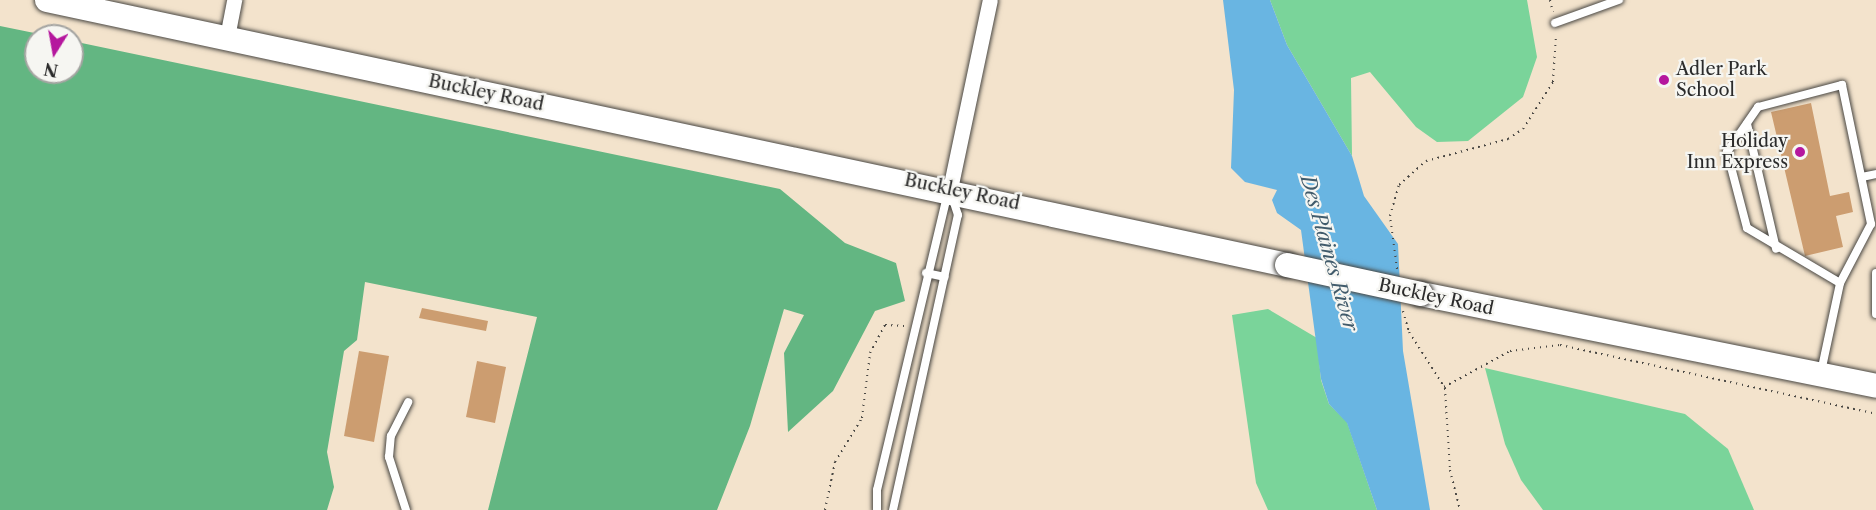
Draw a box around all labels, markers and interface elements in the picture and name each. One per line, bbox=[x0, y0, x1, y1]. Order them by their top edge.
north arrow bbox=[24, 24, 84, 84]
text: N bbox=[42, 59, 60, 81]
place label: Adler Park School bbox=[1676, 59, 1767, 101]
street label: Buckley Road bbox=[426, 70, 546, 116]
marker: Adler Park School bbox=[1657, 73, 1671, 87]
place label: Holiday Inn Express bbox=[1687, 131, 1788, 174]
marker: Holiday Inn Express bbox=[1793, 145, 1807, 159]
street label: Buckley Road bbox=[902, 169, 1022, 215]
water label: Des Plaines River bbox=[1295, 172, 1363, 334]
street label: Buckley Road bbox=[1376, 274, 1496, 320]

